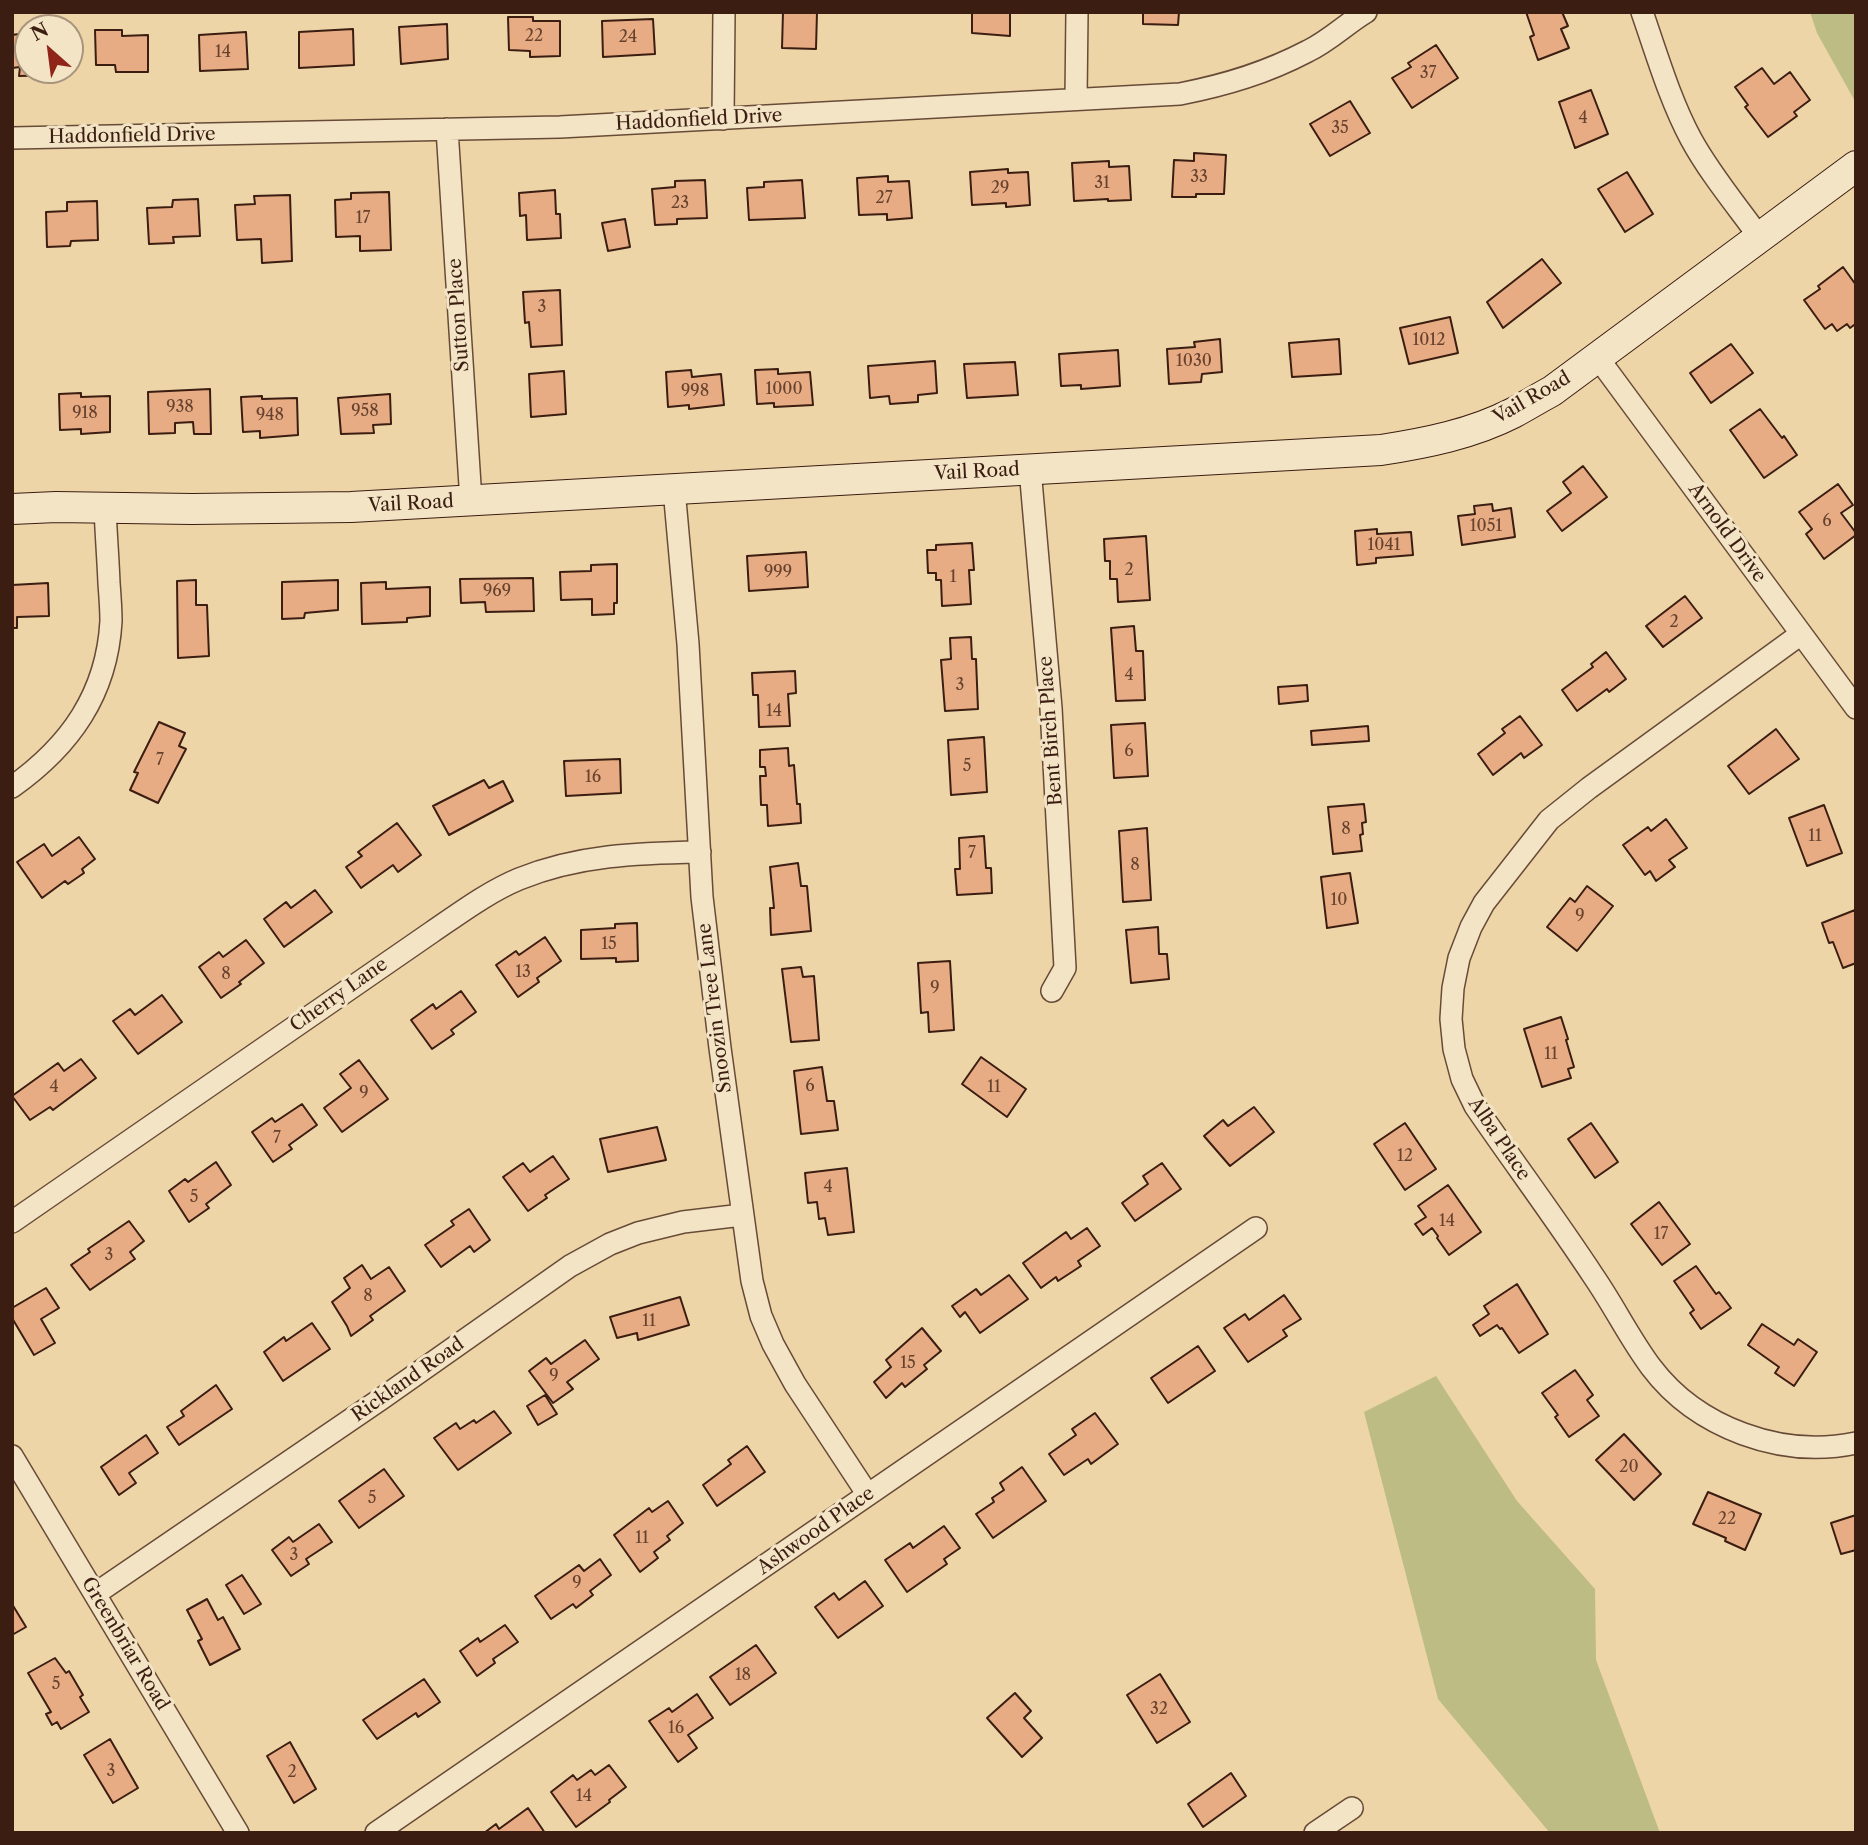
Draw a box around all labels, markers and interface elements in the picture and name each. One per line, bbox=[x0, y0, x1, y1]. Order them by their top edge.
north arrow bbox=[14, 14, 84, 84]
text: N bbox=[27, 18, 53, 46]
house number: 22 bbox=[525, 26, 543, 46]
house number: 24 bbox=[619, 27, 637, 47]
house number: 14 bbox=[215, 42, 231, 62]
house number: 37 bbox=[1420, 63, 1436, 83]
street label: Haddonfield Drive bbox=[615, 104, 783, 136]
house number: 4 bbox=[1578, 108, 1588, 128]
house number: 35 bbox=[1331, 118, 1349, 138]
street label: Haddonfield Drive bbox=[48, 123, 216, 149]
house number: 33 bbox=[1190, 167, 1208, 187]
house number: 31 bbox=[1094, 173, 1110, 193]
house number: 29 bbox=[991, 178, 1009, 198]
house number: 27 bbox=[875, 188, 893, 208]
house number: 23 bbox=[671, 193, 689, 213]
house number: 17 bbox=[356, 208, 370, 228]
street label: Sutton Place bbox=[444, 257, 474, 373]
house number: 3 bbox=[538, 297, 546, 317]
house number: 1012 bbox=[1413, 330, 1445, 350]
house number: 1030 bbox=[1176, 351, 1212, 371]
street label: Vail Road bbox=[1489, 367, 1575, 429]
house number: 1000 bbox=[765, 379, 803, 399]
house number: 998 bbox=[681, 381, 709, 401]
house number: 938 bbox=[166, 397, 194, 417]
house number: 958 bbox=[351, 401, 379, 421]
house number: 918 bbox=[72, 403, 98, 423]
house number: 948 bbox=[256, 405, 284, 425]
street label: Vail Road bbox=[934, 458, 1020, 486]
street label: Arnold Drive bbox=[1683, 479, 1771, 587]
street label: Vail Road bbox=[368, 490, 454, 518]
house number: 6 bbox=[1822, 511, 1832, 531]
house number: 1051 bbox=[1470, 516, 1502, 536]
house number: 1041 bbox=[1368, 535, 1400, 555]
house number: 2 bbox=[1124, 560, 1134, 580]
house number: 999 bbox=[764, 562, 792, 582]
house number: 1 bbox=[950, 567, 956, 587]
house number: 969 bbox=[483, 581, 511, 601]
house number: 2 bbox=[1669, 612, 1679, 632]
street label: Bent Birch Place bbox=[1034, 655, 1068, 807]
house number: 4 bbox=[1124, 665, 1134, 685]
house number: 3 bbox=[956, 675, 964, 695]
house number: 14 bbox=[766, 701, 782, 721]
house number: 6 bbox=[1124, 741, 1134, 761]
house number: 7 bbox=[156, 750, 164, 770]
house number: 5 bbox=[963, 756, 971, 776]
house number: 16 bbox=[585, 767, 601, 787]
house number: 8 bbox=[1341, 819, 1351, 839]
house number: 11 bbox=[1808, 826, 1822, 846]
house number: 7 bbox=[968, 843, 976, 863]
house number: 8 bbox=[1130, 855, 1140, 875]
house number: 10 bbox=[1331, 890, 1347, 910]
house number: 9 bbox=[1575, 906, 1585, 926]
street label: Snoozin Tree Lane bbox=[693, 922, 737, 1094]
house number: 15 bbox=[601, 934, 617, 954]
street label: Cherry Lane bbox=[286, 953, 392, 1037]
house number: 13 bbox=[515, 962, 531, 982]
house number: 8 bbox=[221, 964, 231, 984]
house number: 9 bbox=[930, 978, 940, 998]
house number: 11 bbox=[1544, 1044, 1558, 1064]
house number: 6 bbox=[805, 1076, 815, 1096]
house number: 4 bbox=[49, 1077, 59, 1097]
house number: 11 bbox=[987, 1077, 1001, 1097]
house number: 9 bbox=[359, 1083, 369, 1103]
street label: Alba Place bbox=[1463, 1093, 1535, 1185]
house number: 7 bbox=[273, 1128, 281, 1148]
house number: 12 bbox=[1397, 1146, 1413, 1166]
house number: 4 bbox=[823, 1177, 833, 1197]
house number: 5 bbox=[190, 1187, 198, 1207]
house number: 14 bbox=[1439, 1211, 1455, 1231]
house number: 17 bbox=[1654, 1224, 1668, 1244]
house number: 3 bbox=[105, 1245, 113, 1265]
house number: 8 bbox=[363, 1286, 373, 1306]
house number: 11 bbox=[642, 1311, 656, 1331]
street label: Rickland Road bbox=[347, 1333, 469, 1427]
house number: 15 bbox=[900, 1353, 916, 1373]
house number: 9 bbox=[549, 1366, 559, 1386]
house number: 20 bbox=[1619, 1457, 1639, 1477]
street label: Ashwood Place bbox=[753, 1482, 879, 1580]
house number: 5 bbox=[368, 1488, 376, 1508]
house number: 22 bbox=[1718, 1509, 1736, 1529]
house number: 11 bbox=[635, 1528, 649, 1548]
house number: 3 bbox=[290, 1545, 298, 1565]
street label: Greenbriar Road bbox=[76, 1573, 174, 1715]
house number: 9 bbox=[572, 1573, 582, 1593]
house number: 18 bbox=[735, 1665, 751, 1685]
house number: 5 bbox=[52, 1674, 60, 1694]
house number: 32 bbox=[1150, 1699, 1168, 1719]
house number: 16 bbox=[668, 1718, 684, 1738]
house number: 3 bbox=[107, 1761, 115, 1781]
house number: 2 bbox=[287, 1762, 297, 1782]
house number: 14 bbox=[576, 1786, 592, 1806]

